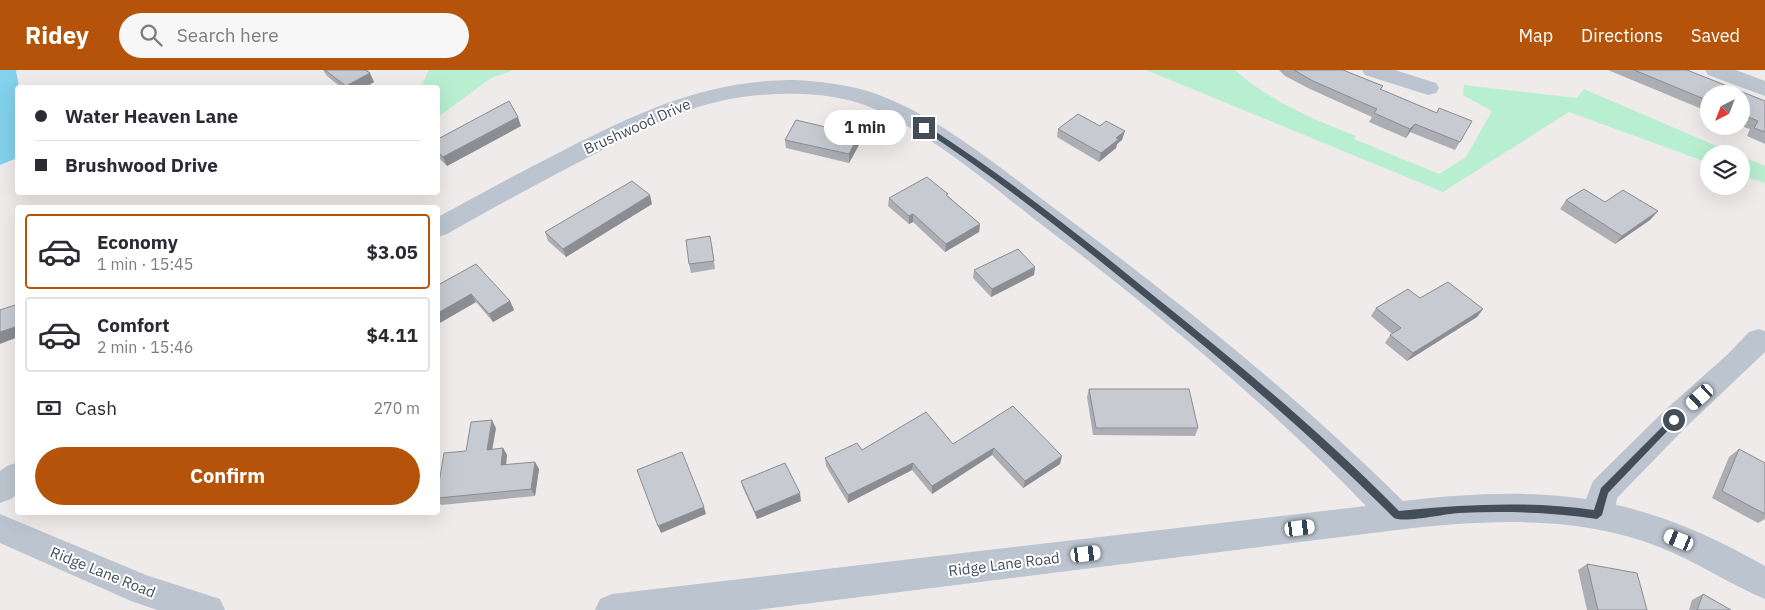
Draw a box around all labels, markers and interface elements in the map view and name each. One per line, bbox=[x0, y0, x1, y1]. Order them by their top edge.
search box bbox=[119, 13, 469, 58]
text: Ridey bbox=[25, 19, 89, 51]
icon: search bbox=[137, 21, 165, 49]
text: Search here bbox=[177, 23, 279, 47]
text: Map bbox=[1518, 24, 1553, 47]
text: Directions bbox=[1581, 24, 1663, 47]
text: Saved bbox=[1691, 24, 1740, 47]
north arrow bbox=[1700, 85, 1750, 135]
map controls bbox=[1700, 85, 1750, 195]
street label: Brushwood Drive bbox=[581, 94, 693, 158]
text: Water Heaven Lane bbox=[65, 104, 238, 128]
callout: 1 min bbox=[824, 110, 906, 146]
text: 1 min bbox=[844, 117, 886, 137]
route end bbox=[913, 117, 935, 139]
button: layers bbox=[1700, 145, 1750, 195]
text: Brushwood Drive bbox=[65, 153, 218, 177]
icon: car bbox=[37, 229, 82, 274]
text: Economy bbox=[97, 230, 178, 254]
text: $3.05 bbox=[366, 240, 418, 264]
text: 1 min · 15:45 bbox=[97, 254, 193, 274]
icon: car bbox=[37, 312, 82, 357]
text: Comfort bbox=[97, 313, 170, 337]
text: $4.11 bbox=[366, 323, 418, 347]
text: 2 min · 15:46 bbox=[97, 337, 193, 357]
car bbox=[1683, 381, 1716, 413]
icon: cash bbox=[35, 394, 63, 422]
text: Cash bbox=[75, 396, 117, 420]
text: 270 m bbox=[373, 398, 420, 418]
route start bbox=[1663, 409, 1685, 431]
button: Confirm bbox=[35, 447, 420, 505]
car bbox=[1284, 519, 1315, 537]
car bbox=[1662, 527, 1695, 553]
street label: Ridge Lane Road bbox=[48, 542, 158, 602]
car bbox=[1070, 545, 1101, 563]
street label: Ridge Lane Road bbox=[947, 548, 1061, 580]

